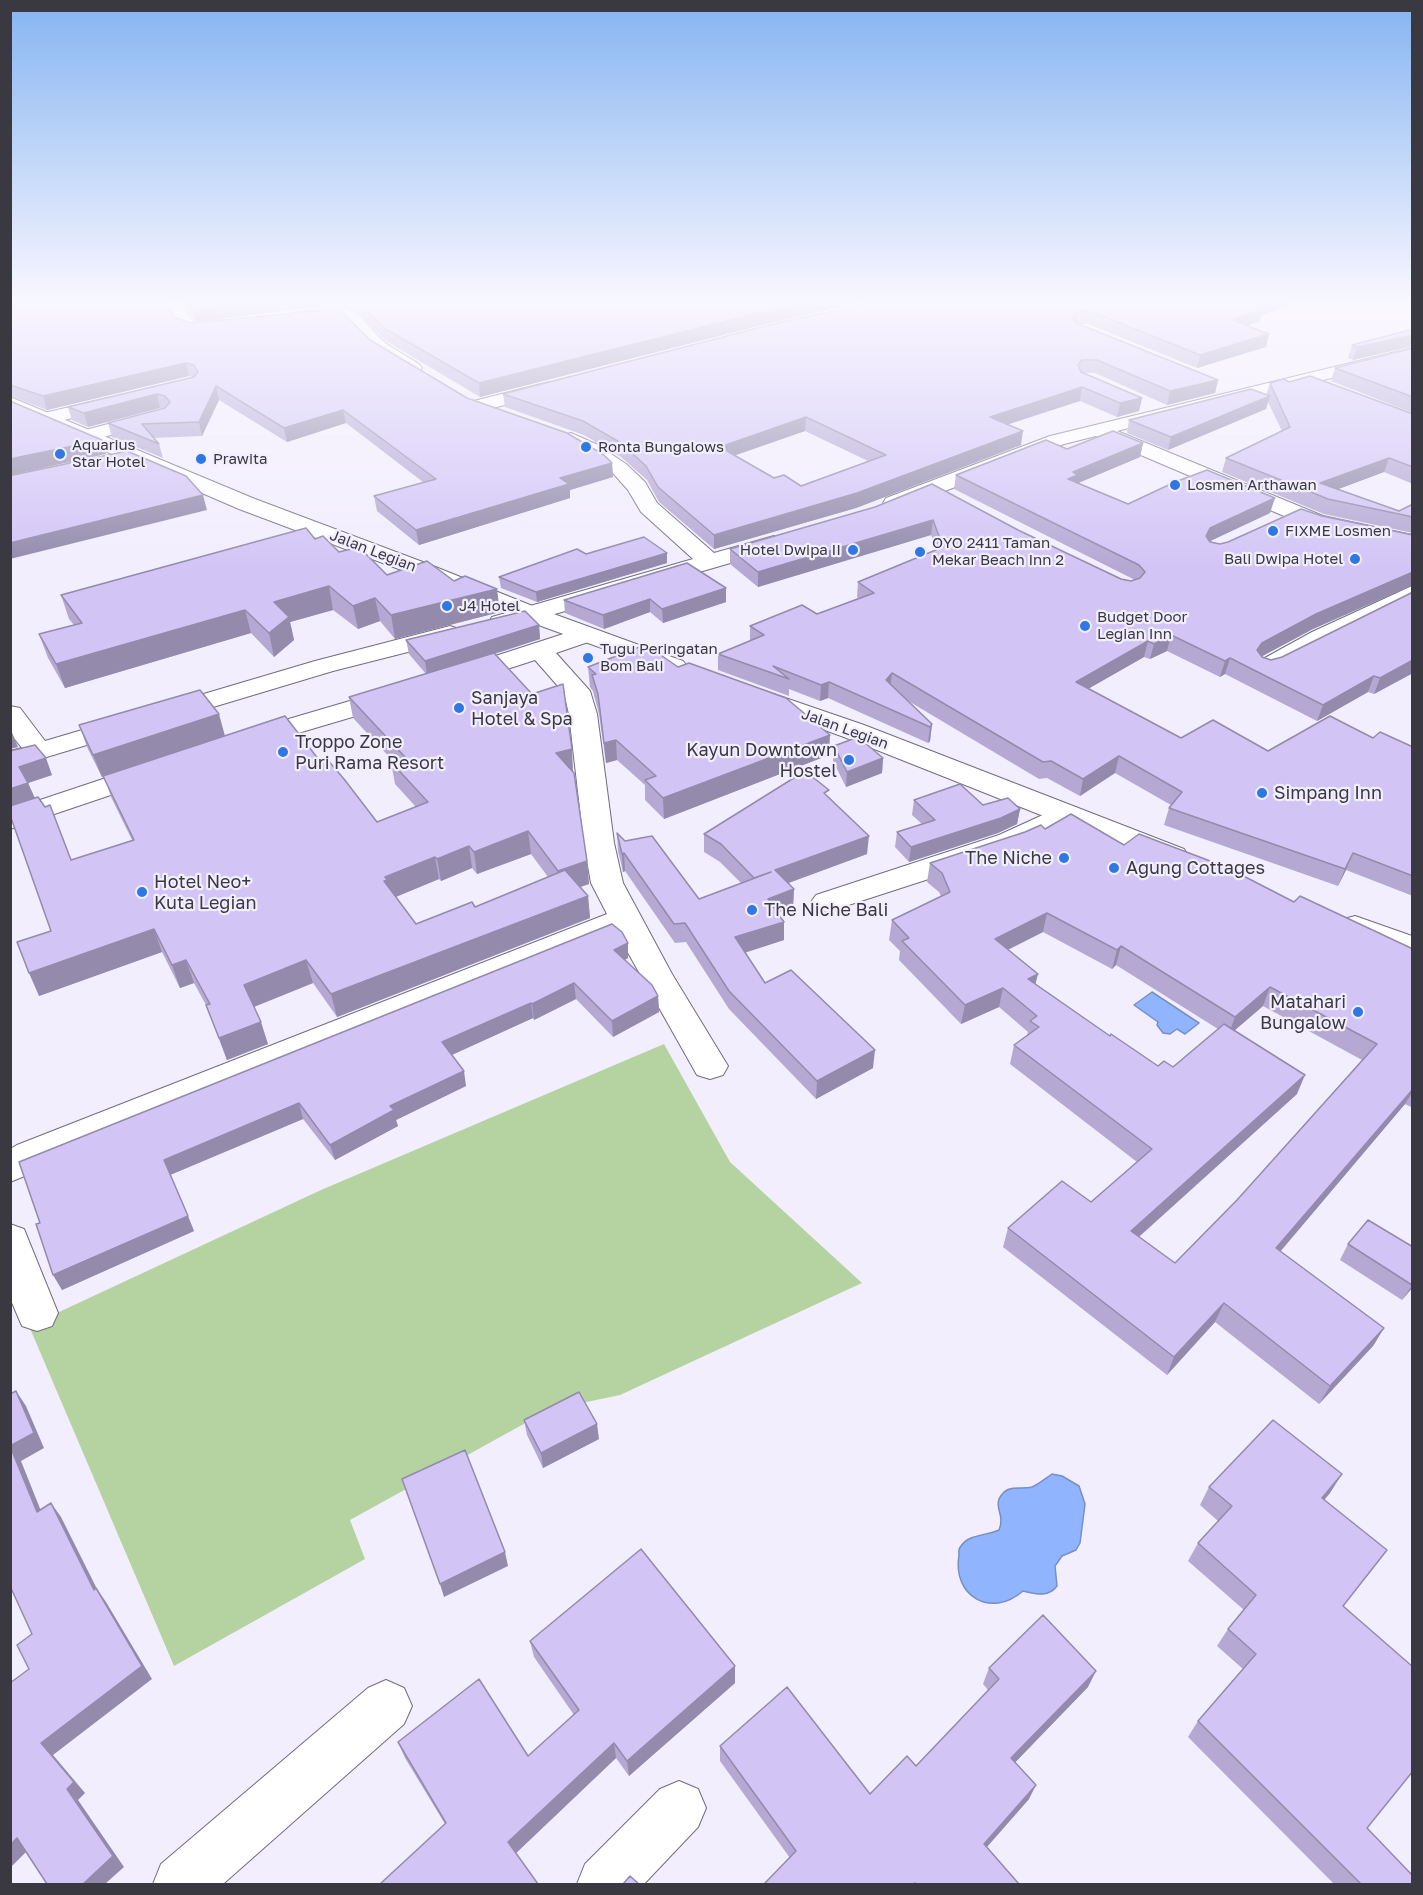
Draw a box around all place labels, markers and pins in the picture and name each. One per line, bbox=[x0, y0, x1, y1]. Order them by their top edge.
place label: Aquarius Star Hotel bbox=[72, 436, 145, 471]
place label: Ronta Bungalows bbox=[598, 438, 724, 456]
marker: Ronta Bungalows bbox=[579, 440, 593, 454]
marker: Aquarius Star Hotel bbox=[53, 447, 67, 461]
place label: Prawita bbox=[213, 450, 267, 468]
marker: Prawita bbox=[194, 452, 208, 466]
place label: Losmen Arthawan bbox=[1187, 476, 1317, 494]
marker: Losmen Arthawan bbox=[1168, 478, 1182, 492]
place label: FIXME Losmen bbox=[1285, 522, 1391, 540]
marker: FIXME Losmen bbox=[1266, 524, 1280, 538]
place label: OYO 2411 Taman Mekar Beach Inn 2 bbox=[932, 534, 1064, 569]
place label: Hotel Dwipa II bbox=[740, 541, 841, 559]
marker: Hotel Dwipa II bbox=[846, 543, 860, 557]
marker: OYO 2411 Taman Mekar Beach Inn 2 bbox=[913, 545, 927, 559]
place label: Bali Dwipa Hotel bbox=[1224, 550, 1343, 568]
marker: Bali Dwipa Hotel bbox=[1348, 552, 1362, 566]
place label: J4 Hotel bbox=[459, 597, 520, 615]
marker: J4 Hotel bbox=[440, 599, 454, 613]
place label: Budget Door Legian Inn bbox=[1097, 608, 1187, 643]
marker: Budget Door Legian Inn bbox=[1078, 619, 1092, 633]
place label: Tugu Peringatan Bom Bali bbox=[600, 640, 718, 675]
marker: Tugu Peringatan Bom Bali bbox=[581, 651, 595, 665]
place label: Sanjaya Hotel & Spa bbox=[471, 687, 573, 730]
marker: Sanjaya Hotel & Spa bbox=[452, 701, 466, 715]
place label: Troppo Zone Puri Rama Resort bbox=[295, 731, 444, 774]
place label: Kayun Downtown Hostel bbox=[686, 739, 837, 782]
marker: Troppo Zone Puri Rama Resort bbox=[276, 745, 290, 759]
marker: Kayun Downtown Hostel bbox=[842, 753, 856, 767]
place label: Simpang Inn bbox=[1274, 782, 1382, 804]
marker: Simpang Inn bbox=[1255, 786, 1269, 800]
place label: The Niche bbox=[965, 847, 1052, 869]
marker: The Niche bbox=[1057, 851, 1071, 865]
place label: Agung Cottages bbox=[1126, 857, 1265, 879]
marker: Agung Cottages bbox=[1107, 861, 1121, 875]
place label: Hotel Neo+ Kuta Legian bbox=[154, 871, 256, 914]
marker: Hotel Neo+ Kuta Legian bbox=[135, 885, 149, 899]
place label: The Niche Bali bbox=[764, 899, 888, 921]
marker: The Niche Bali bbox=[745, 903, 759, 917]
place label: Matahari Bungalow bbox=[1260, 991, 1346, 1034]
marker: Matahari Bungalow bbox=[1351, 1005, 1365, 1019]

